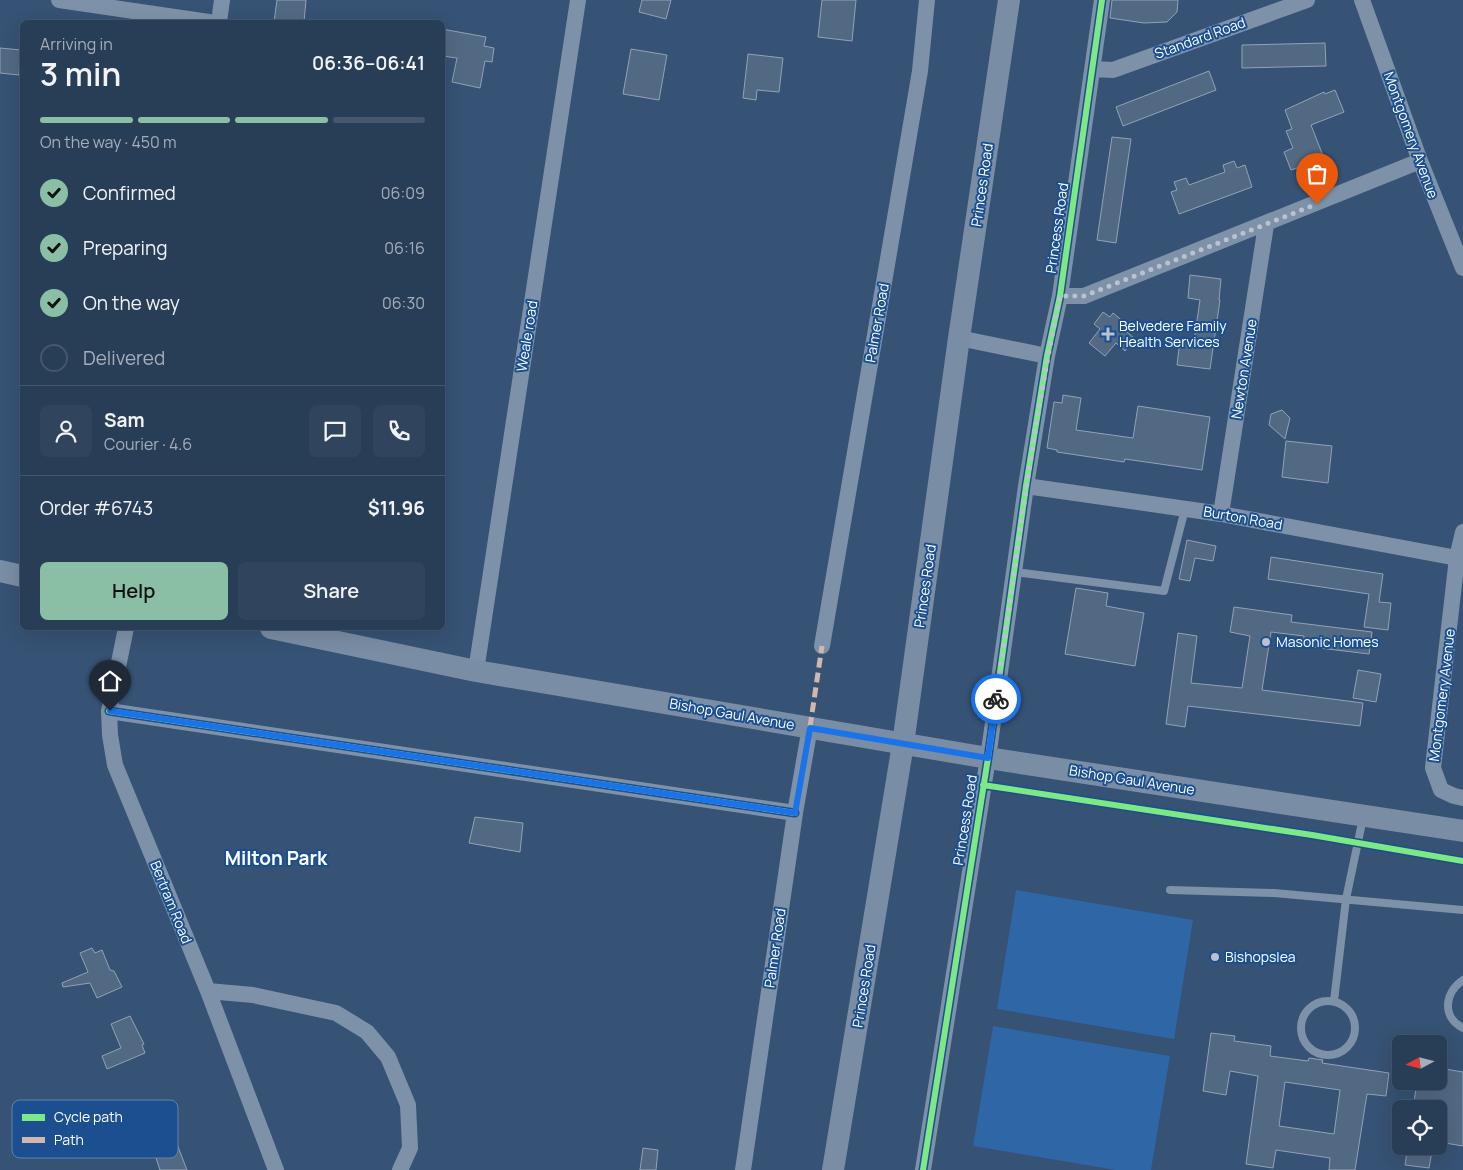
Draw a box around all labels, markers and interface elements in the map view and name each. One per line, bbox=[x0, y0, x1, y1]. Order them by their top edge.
street label: Standard Road bbox=[1152, 12, 1248, 63]
text: Arriving in bbox=[40, 33, 113, 55]
text: 06:36–06:41 bbox=[312, 50, 425, 76]
text: 3 min bbox=[40, 52, 121, 96]
street label: Montgomery Avenue bbox=[1380, 69, 1443, 201]
text: On the way · 450 m bbox=[40, 131, 177, 153]
street label: Princes Road bbox=[966, 142, 997, 228]
pin bbox=[1296, 153, 1338, 204]
icon: bag bbox=[1303, 160, 1331, 188]
icon: check bbox=[40, 179, 68, 207]
text: Confirmed bbox=[83, 180, 176, 206]
street label: Princess Road bbox=[1041, 181, 1072, 275]
text: 06:09 bbox=[381, 182, 425, 204]
icon: check bbox=[40, 234, 68, 262]
text: Preparing bbox=[83, 235, 168, 261]
text: 06:16 bbox=[384, 237, 425, 259]
street label: Palmer Road bbox=[860, 282, 893, 364]
icon: check bbox=[40, 289, 68, 317]
text: On the way bbox=[83, 290, 180, 316]
text: 06:30 bbox=[382, 292, 425, 314]
street label: Weale road bbox=[512, 299, 541, 373]
place label: Belvedere Family Health Services bbox=[1119, 316, 1227, 351]
street label: Newton Avenue bbox=[1226, 318, 1261, 420]
marker: Belvedere Family Health Services bbox=[1101, 327, 1115, 341]
text: Delivered bbox=[83, 345, 165, 371]
button: person bbox=[40, 405, 92, 457]
button: chat bbox=[309, 405, 361, 457]
button: phone bbox=[373, 405, 425, 457]
text: Sam bbox=[104, 407, 145, 433]
text: Courier · 4.6 bbox=[104, 433, 192, 455]
text: Order #6743 bbox=[40, 495, 153, 521]
text: $11.96 bbox=[368, 495, 425, 521]
street label: Burton Road bbox=[1202, 501, 1284, 534]
street label: Princes Road bbox=[909, 543, 940, 629]
button: Help bbox=[40, 562, 228, 620]
button: Share bbox=[238, 562, 425, 620]
street label: Montgomery Avenue bbox=[1424, 627, 1459, 762]
place label: Masonic Homes bbox=[1276, 632, 1379, 651]
marker: Masonic Homes bbox=[1260, 636, 1272, 648]
pin bbox=[89, 660, 131, 711]
icon: home bbox=[96, 667, 124, 695]
courier bbox=[971, 674, 1021, 724]
icon: bike bbox=[982, 685, 1010, 713]
street label: Bishop Gaul Avenue bbox=[668, 693, 796, 734]
street label: Bishop Gaul Avenue bbox=[1068, 760, 1196, 799]
street label: Princess Road bbox=[948, 773, 981, 867]
district label: Milton Park bbox=[225, 845, 328, 871]
street label: Bertram Road bbox=[146, 858, 197, 946]
street label: Palmer Road bbox=[760, 907, 789, 989]
street label: Princes Road bbox=[848, 943, 879, 1029]
place label: Bishopslea bbox=[1225, 947, 1295, 966]
marker: Bishopslea bbox=[1209, 951, 1221, 963]
north arrow bbox=[1392, 1035, 1448, 1090]
map controls bbox=[1392, 1035, 1447, 1155]
legend bbox=[12, 1100, 178, 1158]
button: locate bbox=[1392, 1100, 1447, 1155]
text: Cycle path bbox=[54, 1107, 123, 1126]
text: Path bbox=[54, 1130, 84, 1149]

